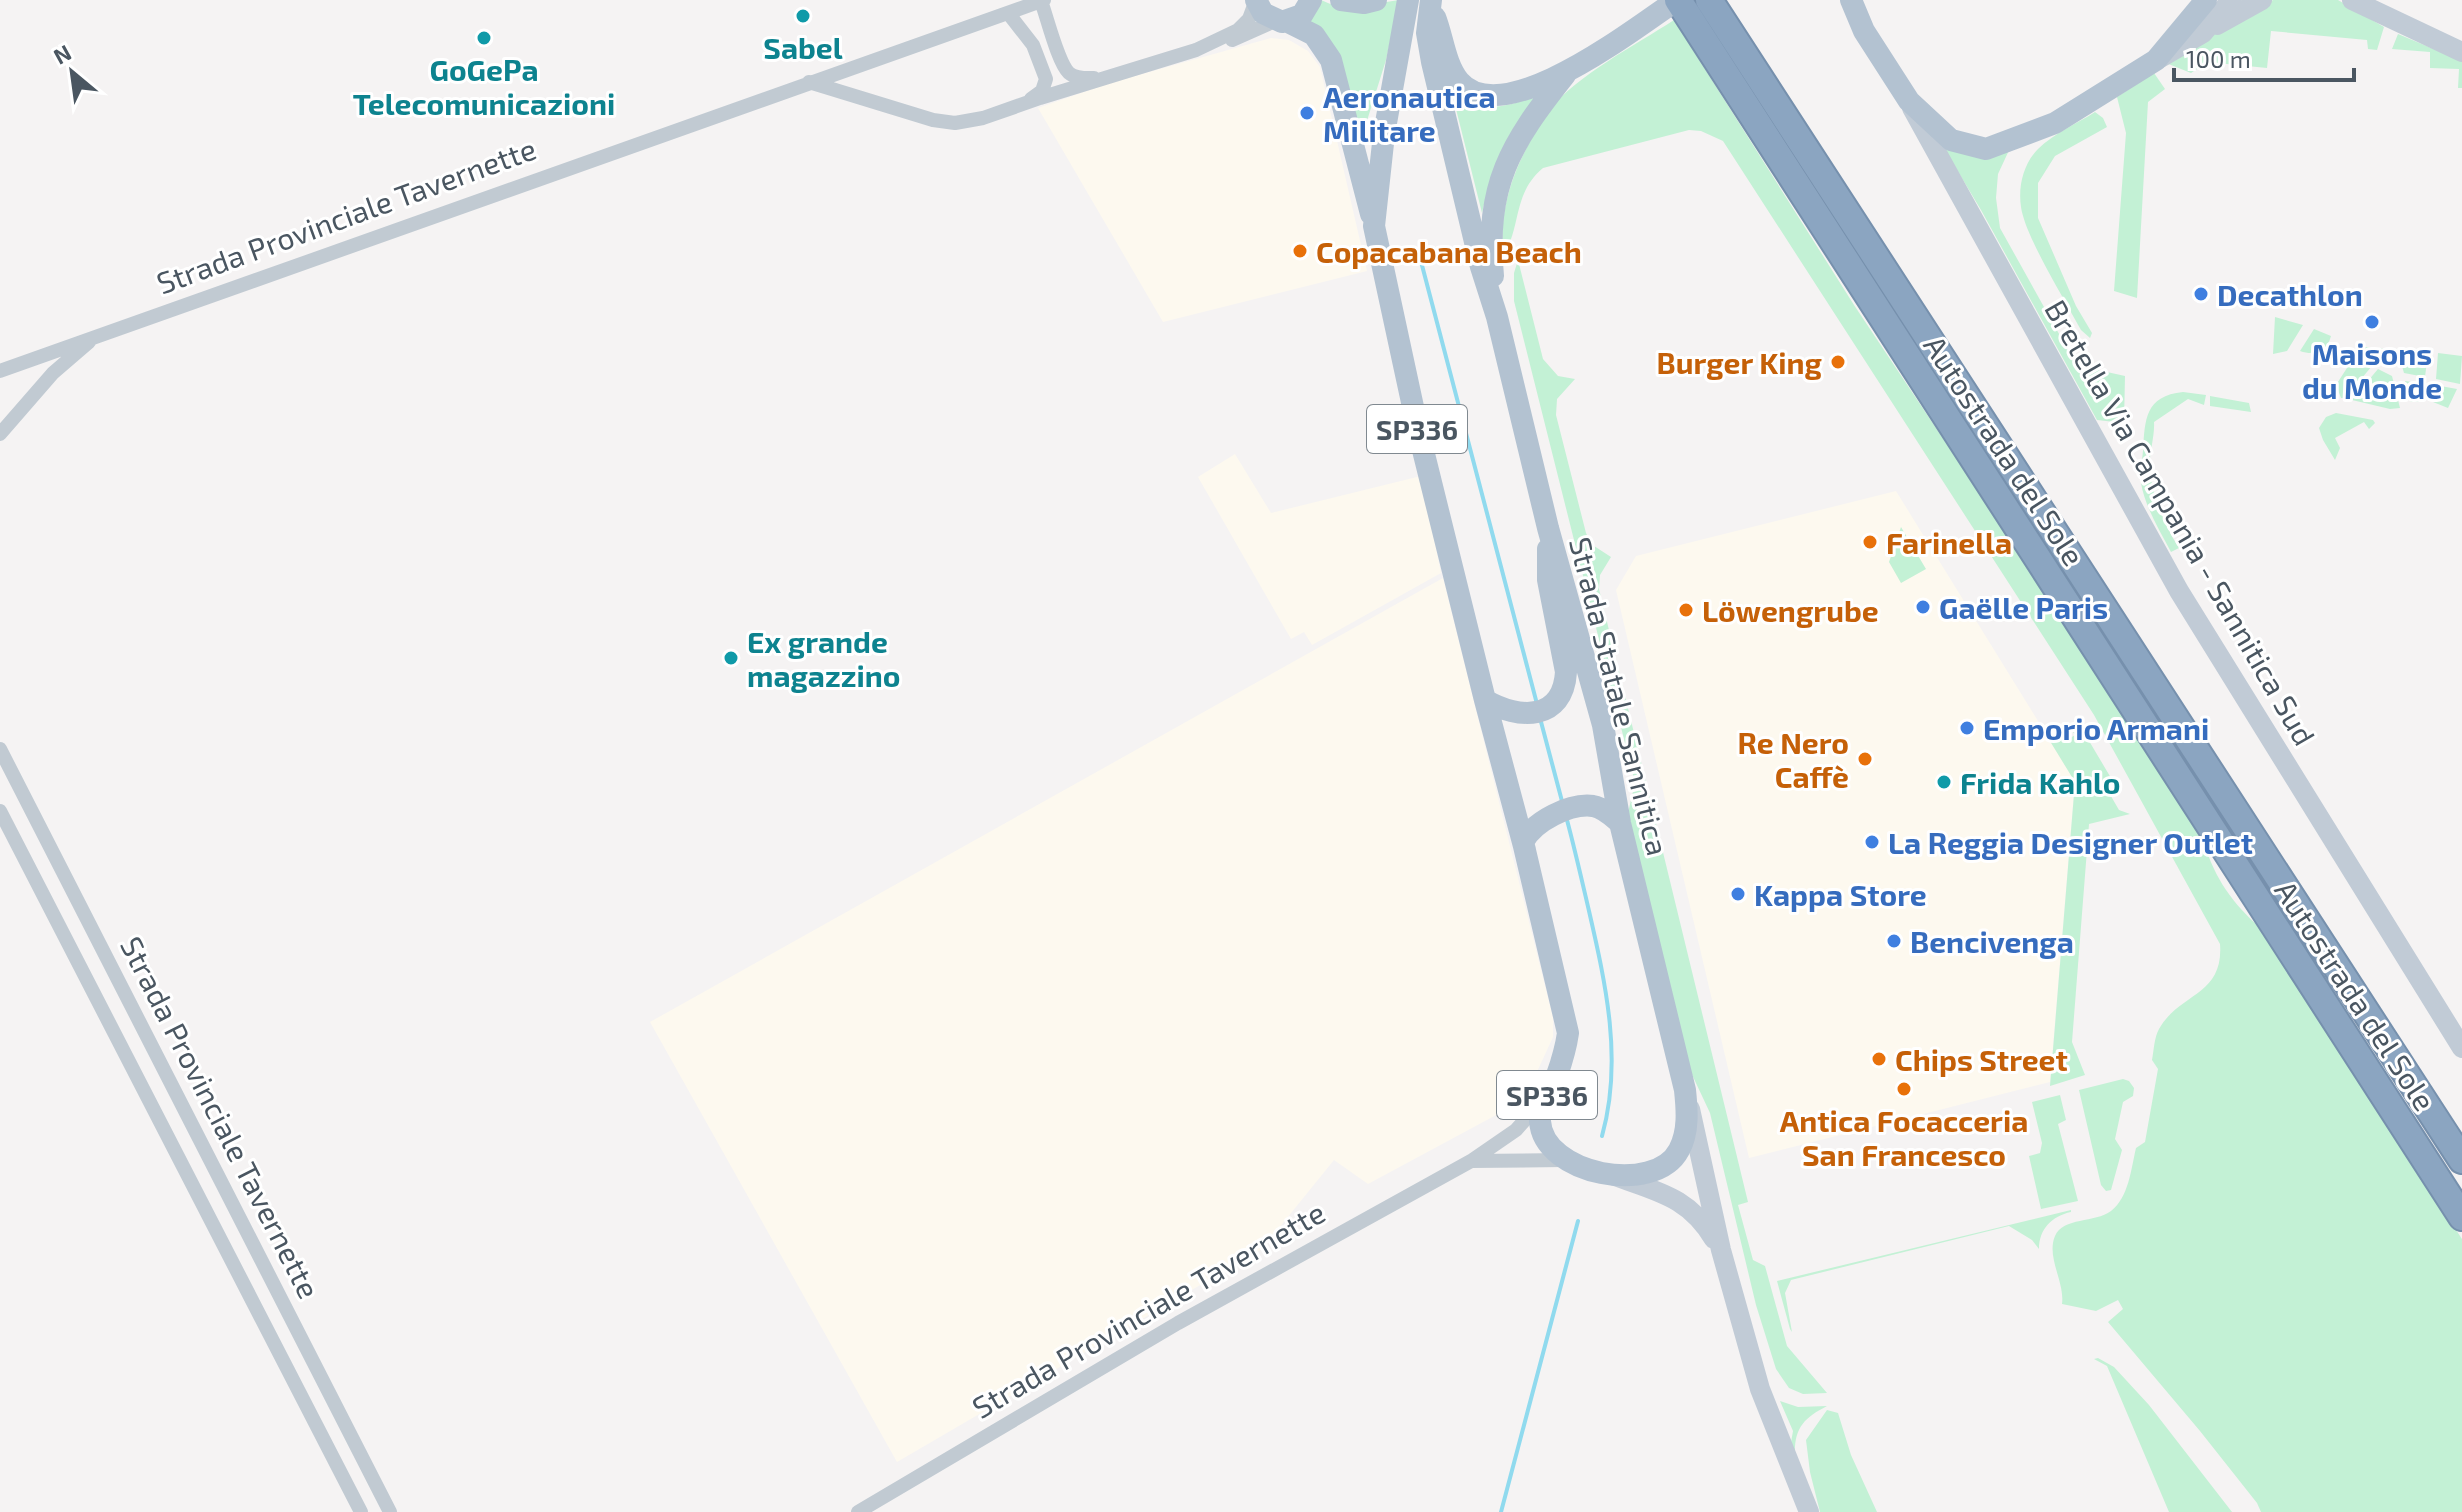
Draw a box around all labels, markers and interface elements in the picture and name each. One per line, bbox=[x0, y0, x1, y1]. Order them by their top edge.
marker: Sabel bbox=[794, 7, 812, 25]
marker: GoGePa Telecomunicazioni bbox=[475, 29, 493, 47]
place label: Sabel bbox=[763, 29, 843, 65]
north arrow bbox=[32, 32, 112, 112]
scale bar bbox=[2174, 32, 2354, 82]
text: N bbox=[49, 38, 75, 69]
text: 100 m bbox=[2186, 44, 2251, 73]
place label: GoGePa Telecomunicazioni bbox=[353, 51, 615, 121]
place label: Aeronautica Militare bbox=[1323, 78, 1496, 148]
marker: Aeronautica Militare bbox=[1298, 104, 1316, 122]
street label: Strada Provinciale Tavernette bbox=[151, 130, 541, 300]
place label: Copacabana Beach bbox=[1316, 233, 1582, 269]
marker: Copacabana Beach bbox=[1291, 242, 1309, 260]
place label: Decathlon bbox=[2217, 276, 2363, 312]
marker: Decathlon bbox=[2192, 285, 2210, 303]
street label: Bretella Via Campania - Sannitica Sud bbox=[2038, 293, 2324, 751]
marker: Maisons du Monde bbox=[2363, 313, 2381, 331]
street label: Autostrada del Sole bbox=[1917, 328, 2093, 572]
place label: Maisons du Monde bbox=[2302, 335, 2442, 405]
place label: Burger King bbox=[1657, 344, 1823, 380]
marker: Burger King bbox=[1829, 353, 1847, 371]
road number: SP336 bbox=[1367, 405, 1467, 453]
place label: Farinella bbox=[1886, 524, 2012, 560]
street label: Strada Statale Sannitica bbox=[1563, 533, 1677, 859]
marker: Farinella bbox=[1861, 533, 1879, 551]
place label: Gaëlle Paris bbox=[1939, 589, 2108, 625]
place label: Löwengrube bbox=[1702, 592, 1879, 628]
marker: Gaëlle Paris bbox=[1914, 598, 1932, 616]
marker: Löwengrube bbox=[1677, 601, 1695, 619]
place label: Ex grande magazzino bbox=[747, 623, 901, 693]
marker: Ex grande magazzino bbox=[722, 649, 740, 667]
place label: Emporio Armani bbox=[1983, 710, 2209, 746]
marker: Emporio Armani bbox=[1958, 719, 1976, 737]
place label: Re Nero Caffè bbox=[1738, 724, 1849, 794]
marker: Re Nero Caffè bbox=[1856, 750, 1874, 768]
place label: Frida Kahlo bbox=[1960, 764, 2121, 800]
marker: Frida Kahlo bbox=[1935, 773, 1953, 791]
place label: La Reggia Designer Outlet bbox=[1888, 824, 2253, 860]
marker: La Reggia Designer Outlet bbox=[1863, 833, 1881, 851]
street label: Autostrada del Sole bbox=[2268, 873, 2444, 1117]
place label: Kappa Store bbox=[1754, 876, 1927, 912]
marker: Kappa Store bbox=[1729, 885, 1747, 903]
place label: Bencivenga bbox=[1910, 923, 2074, 959]
street label: Strada Provinciale Tavernette bbox=[114, 930, 328, 1304]
marker: Bencivenga bbox=[1885, 932, 1903, 950]
place label: Chips Street bbox=[1895, 1041, 2068, 1077]
marker: Chips Street bbox=[1870, 1050, 1888, 1068]
road number: SP336 bbox=[1497, 1071, 1597, 1119]
marker: Antica Focacceria San Francesco bbox=[1895, 1080, 1913, 1098]
place label: Antica Focacceria San Francesco bbox=[1780, 1102, 2028, 1172]
street label: Strada Provinciale Tavernette bbox=[965, 1193, 1331, 1425]

